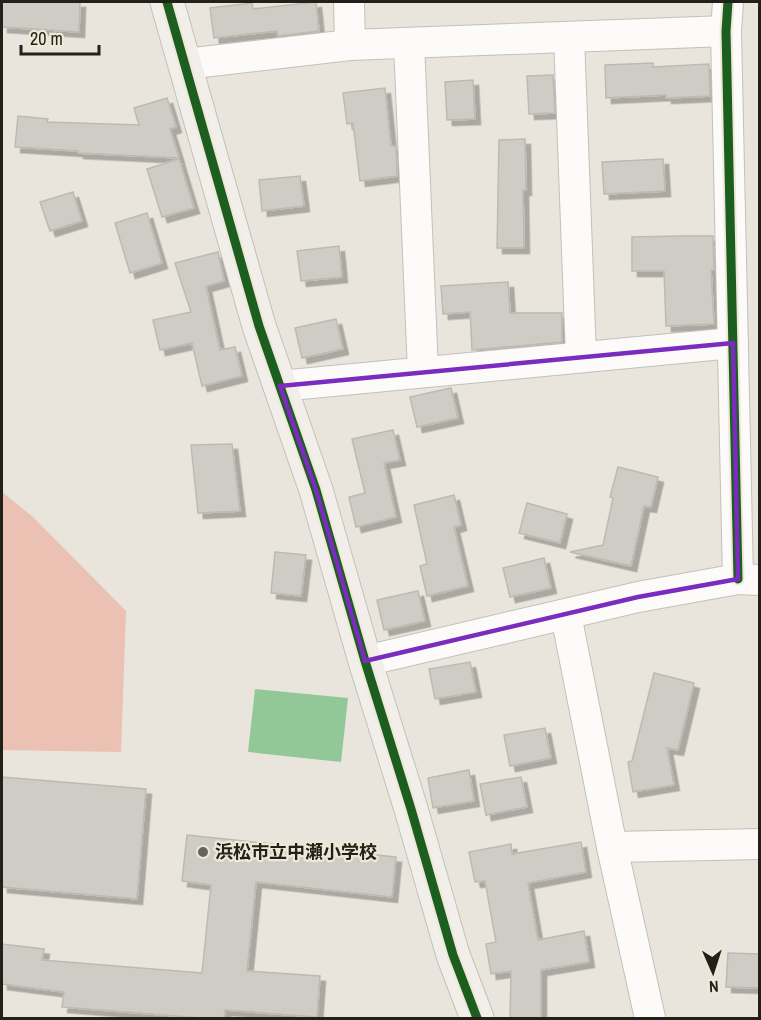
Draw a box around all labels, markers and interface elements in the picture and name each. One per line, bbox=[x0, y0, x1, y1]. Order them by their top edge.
scale bar bbox=[21, 18, 99, 56]
text: 20 m bbox=[30, 26, 63, 51]
place label: 浜松市立中瀬小学校 bbox=[215, 839, 377, 864]
marker: 浜松市立中瀬小学校 bbox=[196, 845, 210, 859]
north arrow bbox=[683, 942, 743, 1002]
text: N bbox=[708, 976, 719, 998]

